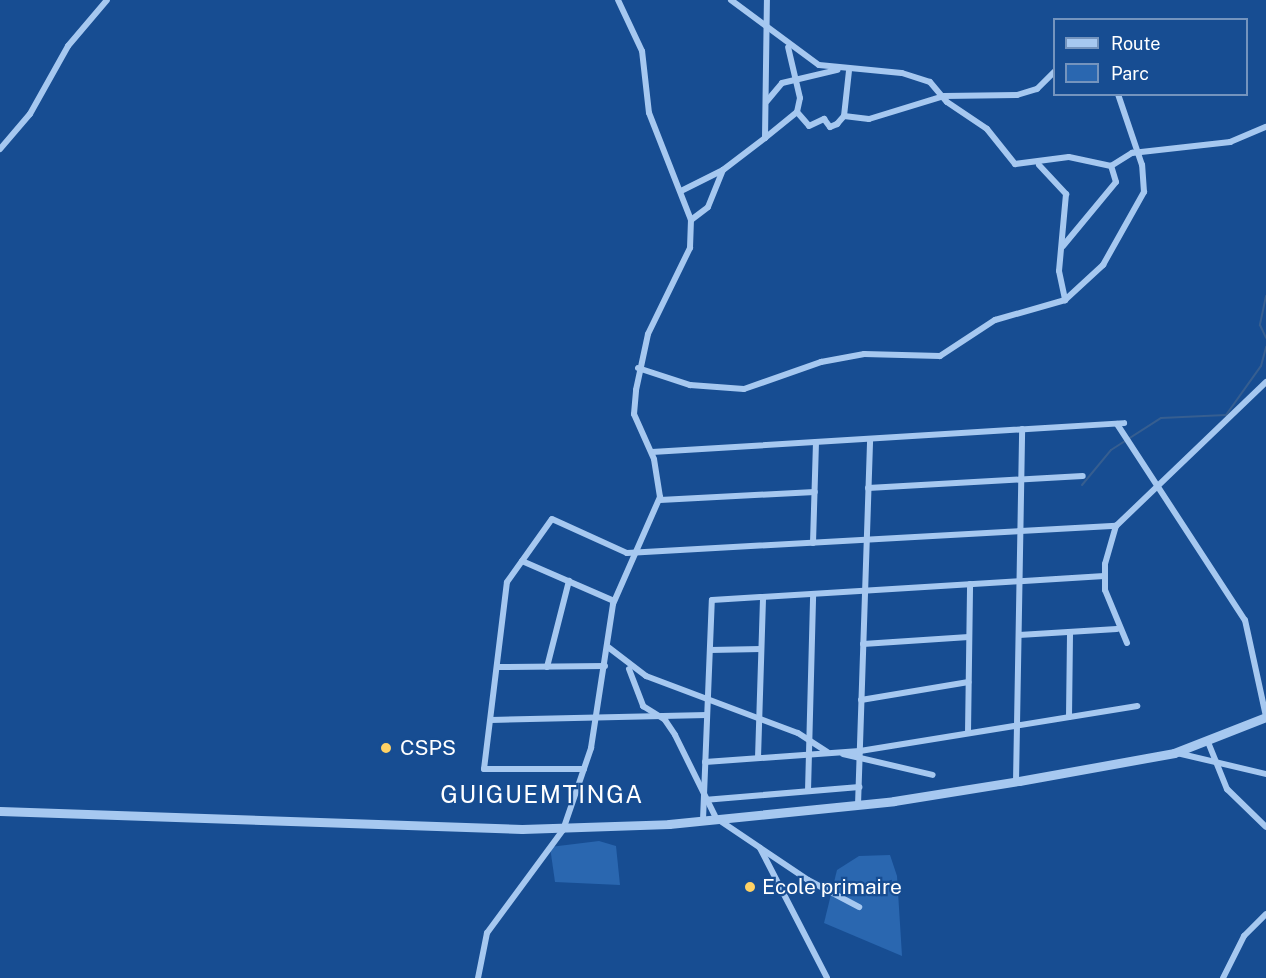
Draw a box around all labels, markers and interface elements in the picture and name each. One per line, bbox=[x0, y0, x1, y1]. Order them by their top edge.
legend bbox=[1053, 18, 1248, 96]
text: Route bbox=[1111, 33, 1160, 54]
text: Parc bbox=[1111, 63, 1149, 84]
place label: CSPS bbox=[400, 735, 456, 761]
marker: CSPS bbox=[377, 739, 395, 757]
district label: GUIGUEMTINGA bbox=[440, 781, 644, 809]
place label: Ecole primaire bbox=[762, 874, 902, 900]
marker: Ecole primaire bbox=[743, 880, 757, 894]

